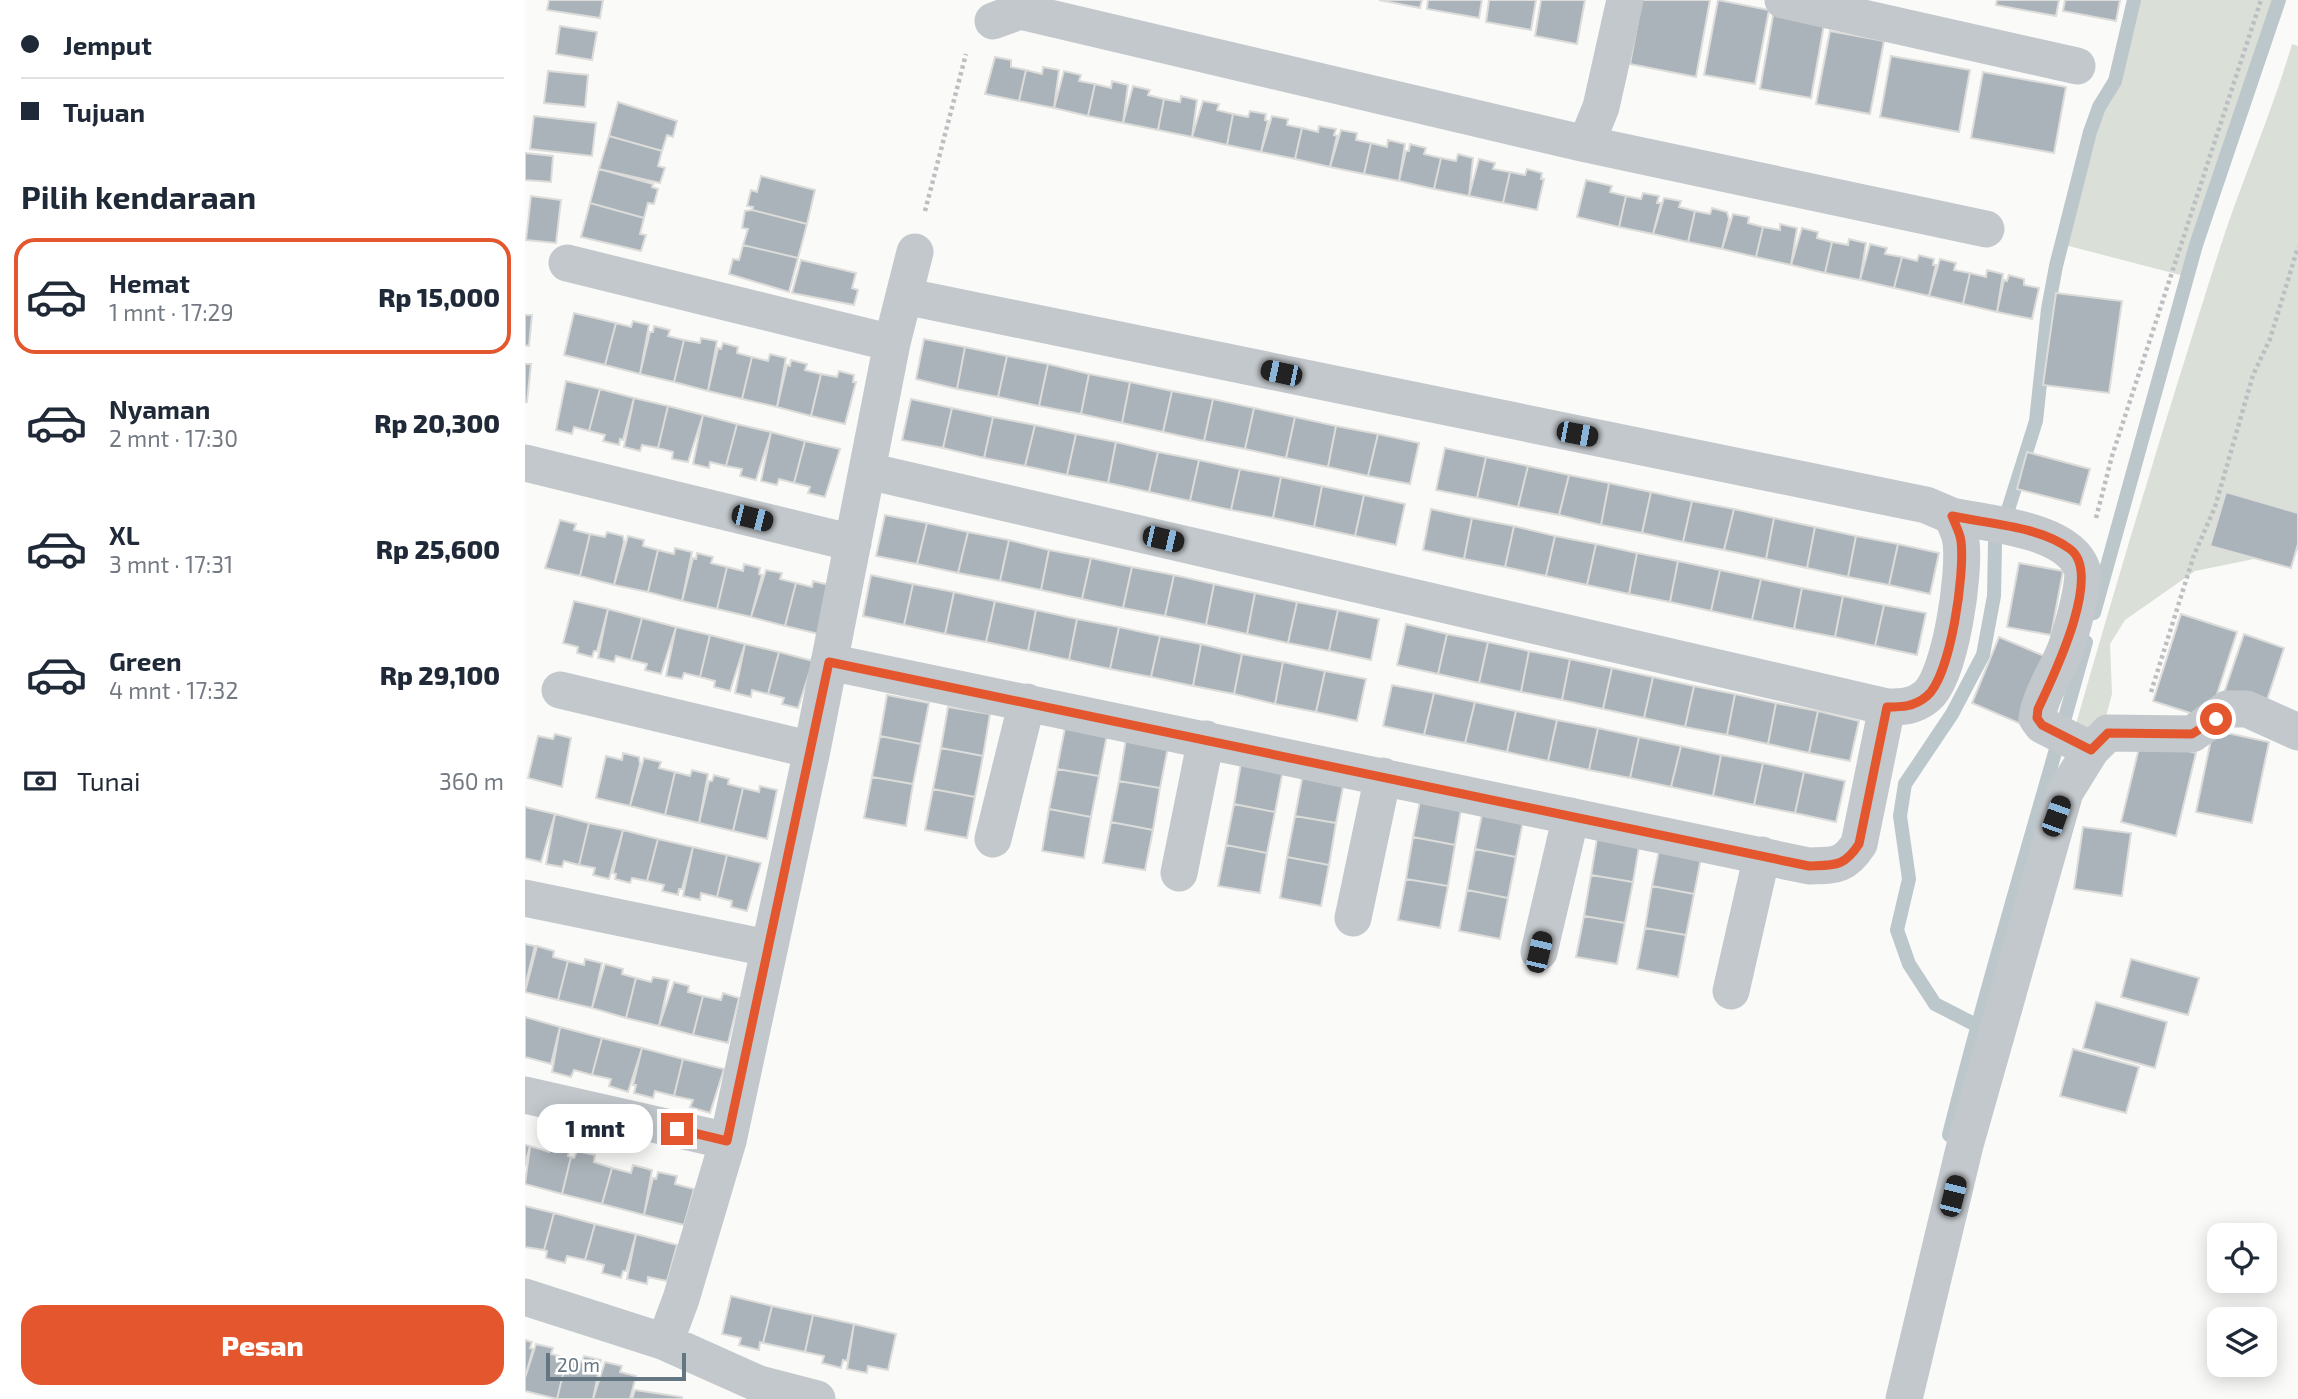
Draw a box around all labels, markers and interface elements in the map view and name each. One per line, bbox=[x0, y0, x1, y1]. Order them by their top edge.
text: Jemput bbox=[63, 29, 152, 60]
text: Tujuan bbox=[63, 96, 145, 127]
text: Pilih kendaraan bbox=[21, 177, 256, 215]
icon: car bbox=[25, 265, 88, 328]
text: Hemat bbox=[109, 267, 190, 298]
text: Rp 15,000 bbox=[378, 281, 500, 312]
text: 1 mnt · 17:29 bbox=[109, 298, 234, 326]
car bbox=[1259, 358, 1304, 388]
icon: car bbox=[25, 391, 88, 454]
text: Nyaman bbox=[109, 393, 210, 424]
text: Rp 20,300 bbox=[374, 407, 500, 438]
car bbox=[1555, 420, 1600, 448]
text: 2 mnt · 17:30 bbox=[109, 424, 238, 452]
car bbox=[730, 503, 775, 533]
icon: car bbox=[25, 517, 88, 580]
text: XL bbox=[109, 519, 140, 550]
car bbox=[1141, 524, 1186, 554]
text: Rp 25,600 bbox=[376, 533, 500, 564]
text: 3 mnt · 17:31 bbox=[109, 550, 233, 578]
icon: car bbox=[25, 643, 88, 706]
text: Green bbox=[109, 645, 182, 676]
text: Rp 29,100 bbox=[380, 659, 500, 690]
text: 4 mnt · 17:32 bbox=[109, 676, 238, 704]
route start bbox=[2200, 703, 2232, 735]
icon: cash bbox=[21, 762, 59, 800]
text: Tunai bbox=[77, 765, 140, 796]
text: 360 m bbox=[439, 767, 504, 795]
car bbox=[2039, 793, 2074, 839]
car bbox=[1525, 929, 1554, 975]
callout: 1 mnt bbox=[537, 1104, 653, 1154]
route end bbox=[661, 1113, 693, 1145]
text: 1 mnt bbox=[565, 1114, 625, 1142]
car bbox=[1938, 1173, 1969, 1219]
map controls bbox=[2207, 1223, 2277, 1377]
button: locate bbox=[2207, 1223, 2277, 1293]
button: Pesan bbox=[21, 1305, 504, 1385]
button: layers bbox=[2207, 1307, 2277, 1377]
scale bar bbox=[546, 1350, 686, 1382]
text: 20 m bbox=[557, 1353, 600, 1376]

